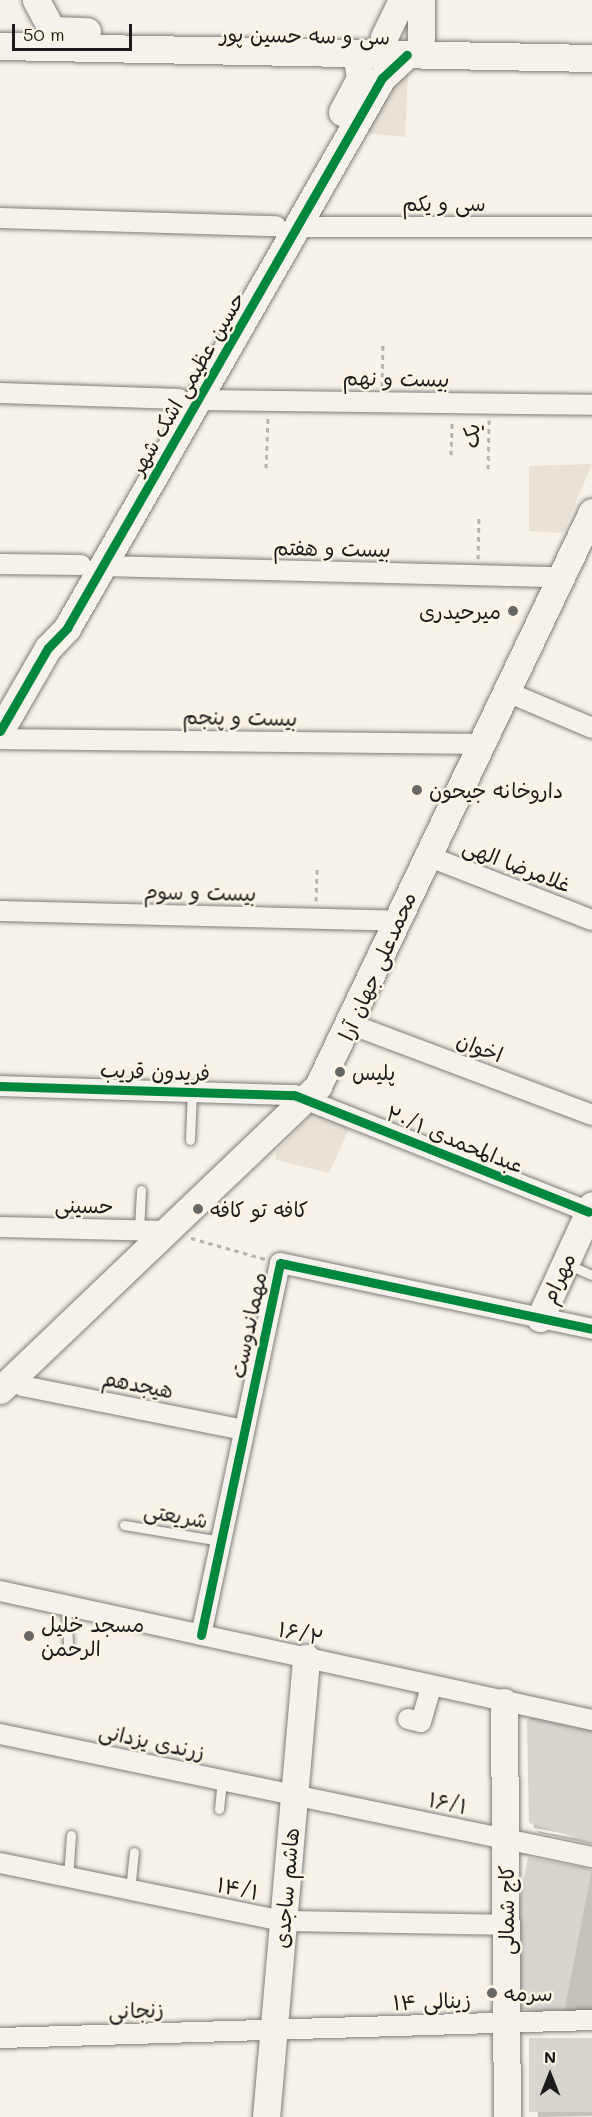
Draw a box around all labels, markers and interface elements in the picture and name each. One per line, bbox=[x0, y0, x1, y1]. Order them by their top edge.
scale bar bbox=[15, 12, 135, 50]
street label: سی و سه حسین پور bbox=[220, 21, 390, 49]
text: 50 m bbox=[23, 22, 65, 46]
street label: سی و یکم bbox=[402, 190, 486, 216]
street label: حسین عظیمی اشک شهر bbox=[124, 287, 250, 479]
street label: بیست و نهم bbox=[342, 364, 450, 392]
street label: یک bbox=[458, 423, 484, 449]
street label: بیست و هفتم bbox=[273, 534, 391, 562]
place label: میرحیدری bbox=[419, 598, 501, 624]
marker: میرحیدری bbox=[506, 604, 520, 618]
street label: بیست و پنجم bbox=[182, 703, 298, 731]
place label: داروخانه جیحون bbox=[429, 777, 563, 803]
marker: داروخانه جیحون bbox=[410, 783, 424, 797]
street label: غلامرضا الهی bbox=[460, 833, 574, 897]
street label: بیست و سوم bbox=[143, 878, 257, 906]
street label: محمدعلی جهان آرا bbox=[333, 888, 421, 1044]
street label: اخوان bbox=[453, 1027, 507, 1067]
street label: فریدون قریب bbox=[100, 1056, 210, 1086]
place label: پلیس bbox=[352, 1059, 395, 1085]
marker: پلیس bbox=[333, 1065, 347, 1079]
street label: عبدالمحمدی ۲۰/۱ bbox=[383, 1100, 527, 1178]
street label: حسینی bbox=[54, 1192, 114, 1218]
place label: کافه تو کافه bbox=[210, 1196, 308, 1222]
marker: کافه تو کافه bbox=[191, 1202, 205, 1216]
street label: مهرام bbox=[535, 1249, 581, 1307]
street label: مهماندوست bbox=[224, 1269, 272, 1381]
street label: هیجدهم bbox=[100, 1365, 176, 1403]
street label: شریعتی bbox=[142, 1497, 210, 1533]
place label: مسجد خلیل الرحمن bbox=[41, 1611, 144, 1661]
street label: ۱۶/۲ bbox=[276, 1616, 326, 1650]
marker: مسجد خلیل الرحمن bbox=[22, 1629, 36, 1643]
street label: زرندی یزدانی bbox=[97, 1718, 207, 1764]
street label: ۱۶/۱ bbox=[426, 1787, 470, 1819]
street label: هاشم ساجدی bbox=[268, 1827, 304, 1949]
street label: کاج شمالی bbox=[493, 1865, 519, 1955]
street label: ۱۴/۱ bbox=[215, 1871, 261, 1905]
place label: سرمه bbox=[504, 1980, 553, 2006]
marker: سرمه bbox=[485, 1986, 499, 2000]
street label: زینالی ۱۴ bbox=[393, 1987, 471, 2015]
street label: زنجانی bbox=[108, 1996, 164, 2024]
north arrow bbox=[520, 2045, 580, 2105]
text: N bbox=[544, 2046, 556, 2067]

